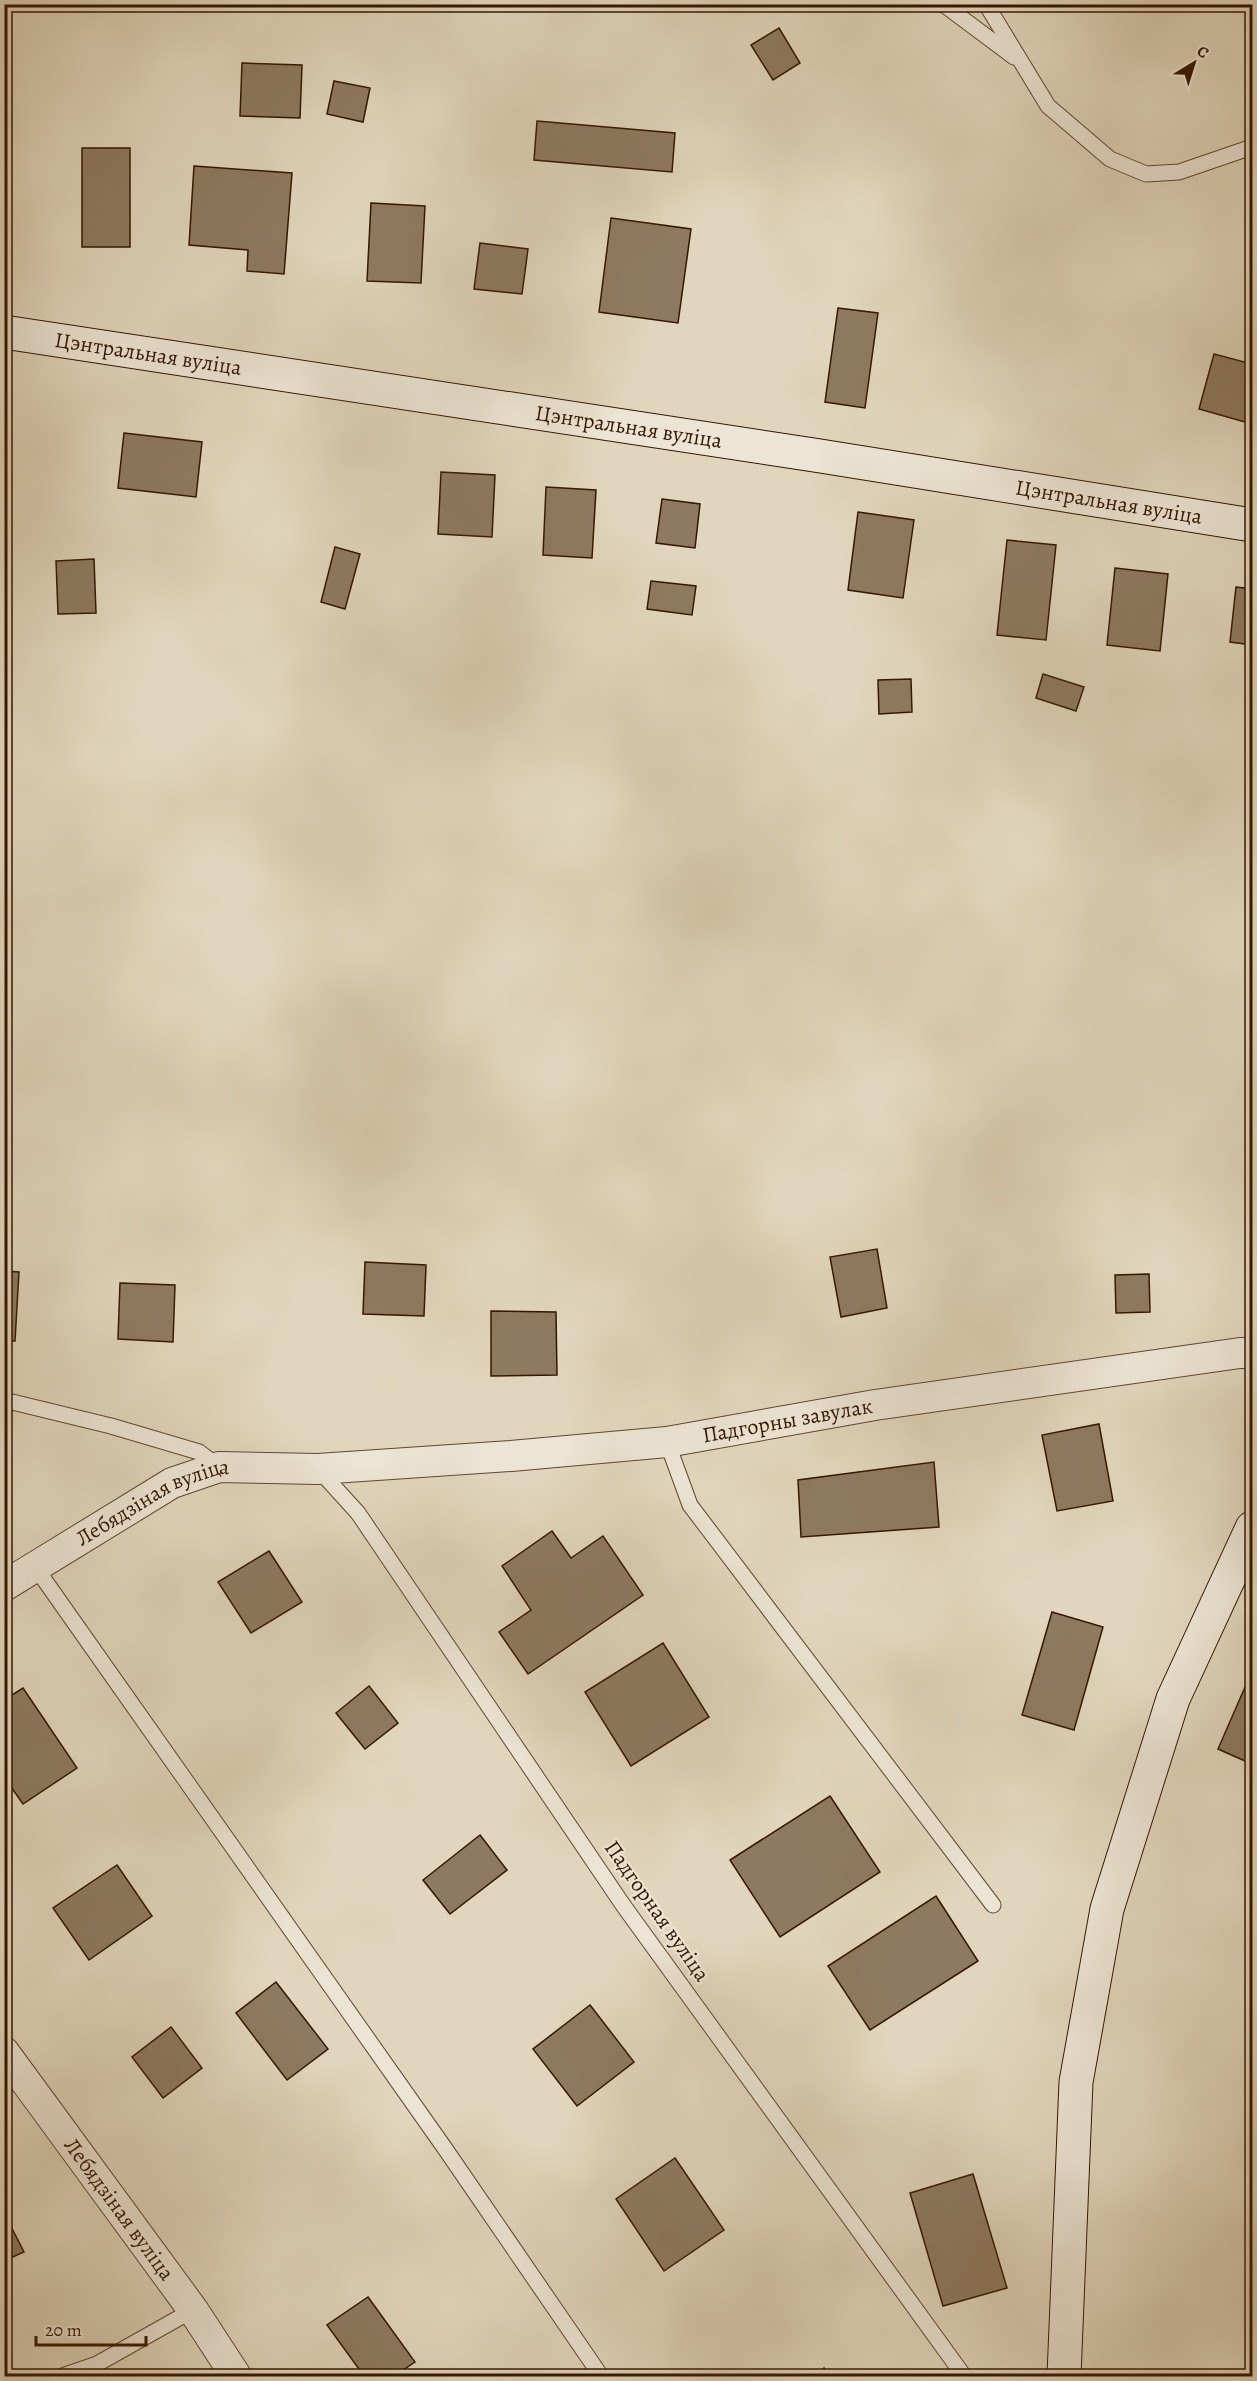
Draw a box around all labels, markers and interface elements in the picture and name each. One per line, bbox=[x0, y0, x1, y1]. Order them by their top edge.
north arrow bbox=[1164, 33, 1224, 93]
text: С bbox=[1192, 40, 1213, 64]
street label: Цэнтральная вуліца bbox=[53, 325, 245, 383]
street label: Цэнтральная вуліца bbox=[533, 398, 725, 456]
street label: Цэнтральная вуліца bbox=[1014, 472, 1205, 532]
street label: Падгорны завулак bbox=[700, 1391, 875, 1450]
street label: Лебядзіная вуліца bbox=[70, 1452, 230, 1553]
street label: Падгорная вуліца bbox=[597, 1834, 717, 1988]
street label: Лебядзіная вуліца bbox=[57, 2132, 182, 2287]
scale bar bbox=[36, 2309, 146, 2347]
text: 20 m bbox=[45, 2318, 82, 2342]

